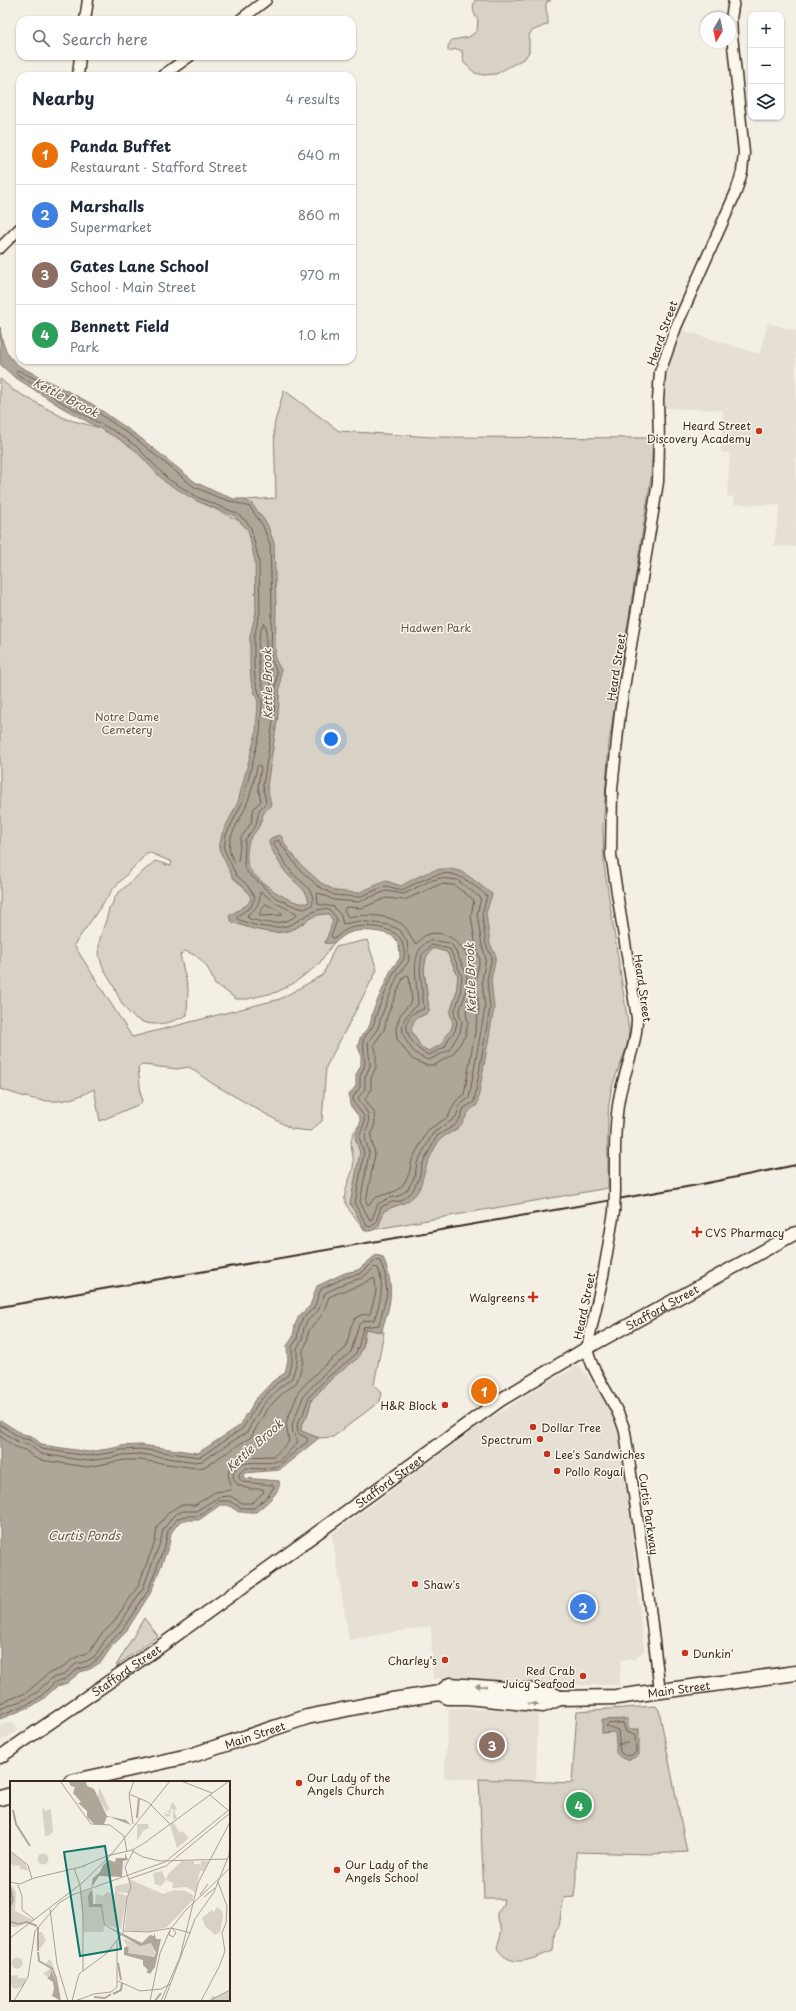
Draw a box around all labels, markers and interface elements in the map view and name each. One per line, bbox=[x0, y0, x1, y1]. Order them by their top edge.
north arrow bbox=[700, 12, 736, 48]
map controls bbox=[748, 12, 784, 120]
button: + bbox=[748, 12, 784, 48]
search box bbox=[16, 16, 356, 60]
icon: search bbox=[30, 27, 52, 49]
text: Search here bbox=[62, 27, 148, 50]
button: − bbox=[748, 48, 784, 84]
button: layers bbox=[748, 84, 784, 120]
text: Nearby bbox=[32, 85, 94, 111]
text: 4 results bbox=[286, 89, 340, 108]
text: Panda Buffet bbox=[70, 134, 171, 157]
text: 1 bbox=[42, 145, 48, 164]
text: 640 m bbox=[297, 145, 340, 164]
text: Restaurant · Stafford Street bbox=[70, 157, 247, 176]
text: Marshalls bbox=[70, 194, 144, 217]
text: 2 bbox=[40, 205, 50, 224]
text: 860 m bbox=[298, 205, 340, 224]
text: Supermarket bbox=[70, 217, 152, 236]
text: Gates Lane School bbox=[70, 254, 209, 277]
text: 3 bbox=[41, 265, 49, 284]
text: 970 m bbox=[299, 265, 340, 284]
text: School · Main Street bbox=[70, 277, 196, 296]
street label: Heard Street bbox=[642, 298, 682, 368]
text: Bennett Field bbox=[70, 314, 169, 337]
text: 4 bbox=[41, 325, 49, 344]
text: 1.0 km bbox=[299, 325, 340, 344]
text: Park bbox=[70, 337, 99, 356]
water label: Kettle Brook bbox=[30, 373, 103, 422]
place label: Heard Street Discovery Academy bbox=[647, 417, 752, 447]
marker: Heard Street Discovery Academy bbox=[754, 426, 764, 436]
park label: Hadwen Park bbox=[401, 619, 472, 636]
street label: Heard Street bbox=[602, 631, 630, 702]
water label: Kettle Brook bbox=[257, 647, 277, 720]
park label: Notre Dame Cemetery bbox=[95, 708, 159, 738]
your location bbox=[321, 729, 341, 749]
water label: Kettle Brook bbox=[460, 941, 480, 1014]
street label: Heard Street bbox=[630, 953, 656, 1023]
place label: CVS Pharmacy bbox=[705, 1224, 784, 1241]
marker: CVS Pharmacy bbox=[692, 1227, 702, 1237]
street label: Heard Street bbox=[569, 1270, 600, 1341]
street label: Stafford Street bbox=[622, 1280, 702, 1334]
place label: Walgreens bbox=[469, 1289, 525, 1306]
marker: Walgreens bbox=[528, 1292, 538, 1302]
pin: 1 bbox=[471, 1376, 497, 1406]
place label: H&R Block bbox=[380, 1397, 438, 1414]
marker: H&R Block bbox=[440, 1400, 450, 1410]
water label: Kettle Brook bbox=[222, 1414, 287, 1476]
place label: Dollar Tree bbox=[541, 1419, 601, 1436]
marker: Dollar Tree bbox=[528, 1422, 538, 1432]
place label: Spectrum bbox=[481, 1431, 532, 1448]
marker: Spectrum bbox=[535, 1434, 545, 1444]
place label: Lee's Sandwiches bbox=[555, 1446, 645, 1463]
marker: Lee's Sandwiches bbox=[542, 1449, 552, 1459]
street label: Stafford Street bbox=[351, 1450, 427, 1512]
place label: Pollo Royal bbox=[565, 1463, 623, 1480]
marker: Pollo Royal bbox=[552, 1466, 562, 1476]
street label: Curtis Parkway bbox=[635, 1472, 663, 1556]
water label: Curtis Ponds bbox=[48, 1526, 122, 1544]
place label: Shaw's bbox=[423, 1576, 460, 1593]
marker: Shaw's bbox=[410, 1579, 420, 1589]
pin: 2 bbox=[570, 1592, 596, 1622]
street label: Stafford Street bbox=[88, 1640, 164, 1700]
place label: Dunkin' bbox=[693, 1645, 734, 1662]
marker: Dunkin' bbox=[680, 1648, 690, 1658]
place label: Charley's bbox=[388, 1652, 437, 1669]
marker: Charley's bbox=[440, 1655, 450, 1665]
place label: Red Crab Juicy Seafood bbox=[503, 1662, 575, 1692]
marker: Red Crab Juicy Seafood bbox=[578, 1671, 588, 1681]
street label: Main Street bbox=[646, 1676, 711, 1701]
one-way arrow bbox=[475, 1683, 487, 1690]
one-way arrow bbox=[527, 1701, 539, 1707]
street label: Main Street bbox=[222, 1716, 288, 1752]
pin: 3 bbox=[479, 1730, 505, 1760]
place label: Our Lady of the Angels Church bbox=[307, 1769, 391, 1799]
marker: Our Lady of the Angels Church bbox=[294, 1778, 304, 1788]
inset map bbox=[10, 1781, 230, 2001]
pin: 4 bbox=[566, 1790, 592, 1820]
place label: Our Lady of the Angels School bbox=[345, 1856, 429, 1886]
marker: Our Lady of the Angels School bbox=[332, 1865, 342, 1875]

